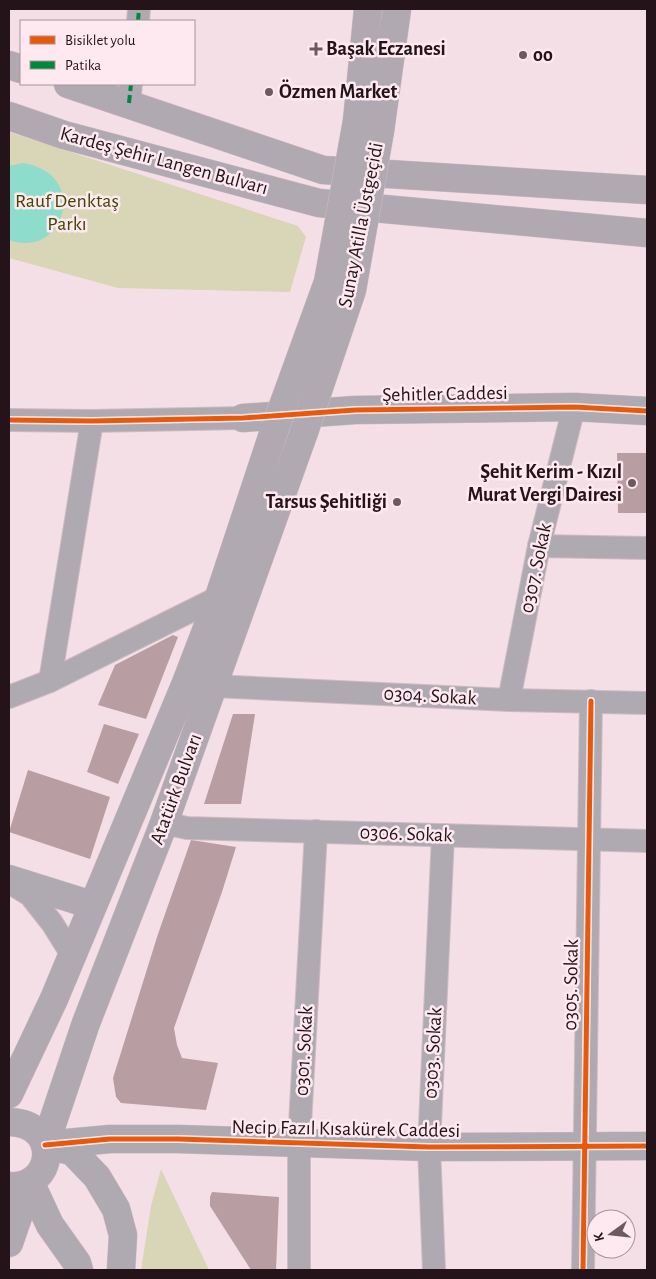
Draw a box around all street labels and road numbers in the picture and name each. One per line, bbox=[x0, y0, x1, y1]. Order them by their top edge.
street label: Kardeş Şehir Langen Bulvarı bbox=[58, 124, 270, 198]
street label: Sunay Atilla Üstgeçidi bbox=[335, 141, 387, 309]
street label: Şehitler Caddesi bbox=[382, 383, 508, 405]
street label: 0307. Sokak bbox=[517, 521, 555, 615]
street label: 0304. Sokak bbox=[383, 684, 477, 708]
street label: Atatürk Bulvarı bbox=[147, 731, 205, 847]
street label: 0306. Sokak bbox=[359, 822, 453, 846]
street label: 0305. Sokak bbox=[560, 939, 582, 1031]
street label: 0301. Sokak bbox=[292, 1006, 316, 1096]
street label: 0303. Sokak bbox=[421, 1007, 445, 1099]
street label: Necip Fazıl Kısakürek Caddesi bbox=[232, 1117, 460, 1141]

